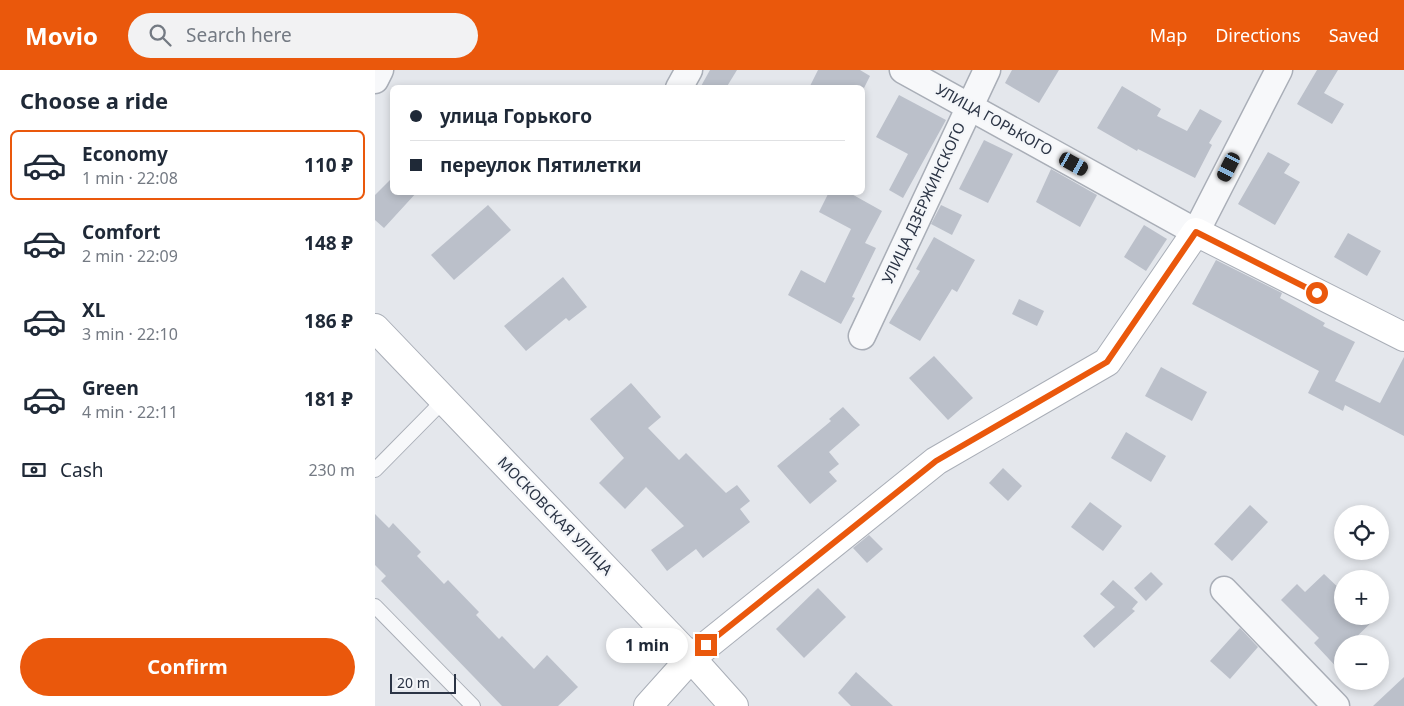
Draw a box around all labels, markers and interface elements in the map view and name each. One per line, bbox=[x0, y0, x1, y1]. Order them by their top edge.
search box bbox=[128, 13, 478, 58]
text: Movio bbox=[25, 19, 98, 52]
icon: search bbox=[146, 21, 174, 49]
text: Search here bbox=[186, 22, 292, 48]
text: Map bbox=[1150, 23, 1187, 47]
text: Directions bbox=[1215, 23, 1301, 47]
text: Saved bbox=[1329, 23, 1379, 47]
street label: УЛИЦА ГОРЬКОГО bbox=[933, 79, 1056, 159]
text: Choose a ride bbox=[20, 85, 168, 115]
text: улица Горького bbox=[440, 103, 592, 129]
street label: УЛИЦА ДЗЕРЖИНСКОГО bbox=[877, 119, 969, 287]
text: Economy bbox=[82, 141, 168, 167]
icon: car bbox=[22, 143, 67, 188]
car bbox=[1057, 150, 1090, 178]
car bbox=[1215, 150, 1242, 184]
text: 110 ₽ bbox=[304, 152, 353, 178]
text: переулок Пятилетки bbox=[440, 152, 641, 178]
text: 1 min · 22:08 bbox=[82, 167, 178, 189]
text: Comfort bbox=[82, 219, 161, 245]
icon: car bbox=[22, 221, 67, 266]
text: 148 ₽ bbox=[304, 230, 353, 256]
text: 2 min · 22:09 bbox=[82, 245, 178, 267]
route start bbox=[1306, 282, 1328, 304]
text: XL bbox=[82, 297, 105, 323]
icon: car bbox=[22, 299, 67, 344]
text: 186 ₽ bbox=[304, 308, 353, 334]
text: 3 min · 22:10 bbox=[82, 323, 178, 345]
text: Green bbox=[82, 375, 139, 401]
icon: car bbox=[22, 377, 67, 422]
text: 181 ₽ bbox=[304, 386, 353, 412]
text: 4 min · 22:11 bbox=[82, 401, 178, 423]
street label: МОСКОВСКАЯ УЛИЦА bbox=[494, 452, 618, 579]
icon: cash bbox=[20, 456, 48, 484]
text: Cash bbox=[60, 457, 104, 483]
text: 230 m bbox=[308, 459, 355, 481]
map controls bbox=[1334, 505, 1389, 690]
button: locate bbox=[1334, 505, 1389, 560]
button: + bbox=[1334, 570, 1389, 625]
callout: 1 min bbox=[606, 628, 689, 662]
text: 1 min bbox=[625, 634, 669, 656]
route end bbox=[695, 634, 717, 656]
button: − bbox=[1334, 635, 1389, 690]
button: Confirm bbox=[20, 638, 355, 696]
scale bar bbox=[390, 671, 456, 694]
text: 20 m bbox=[397, 673, 430, 692]

